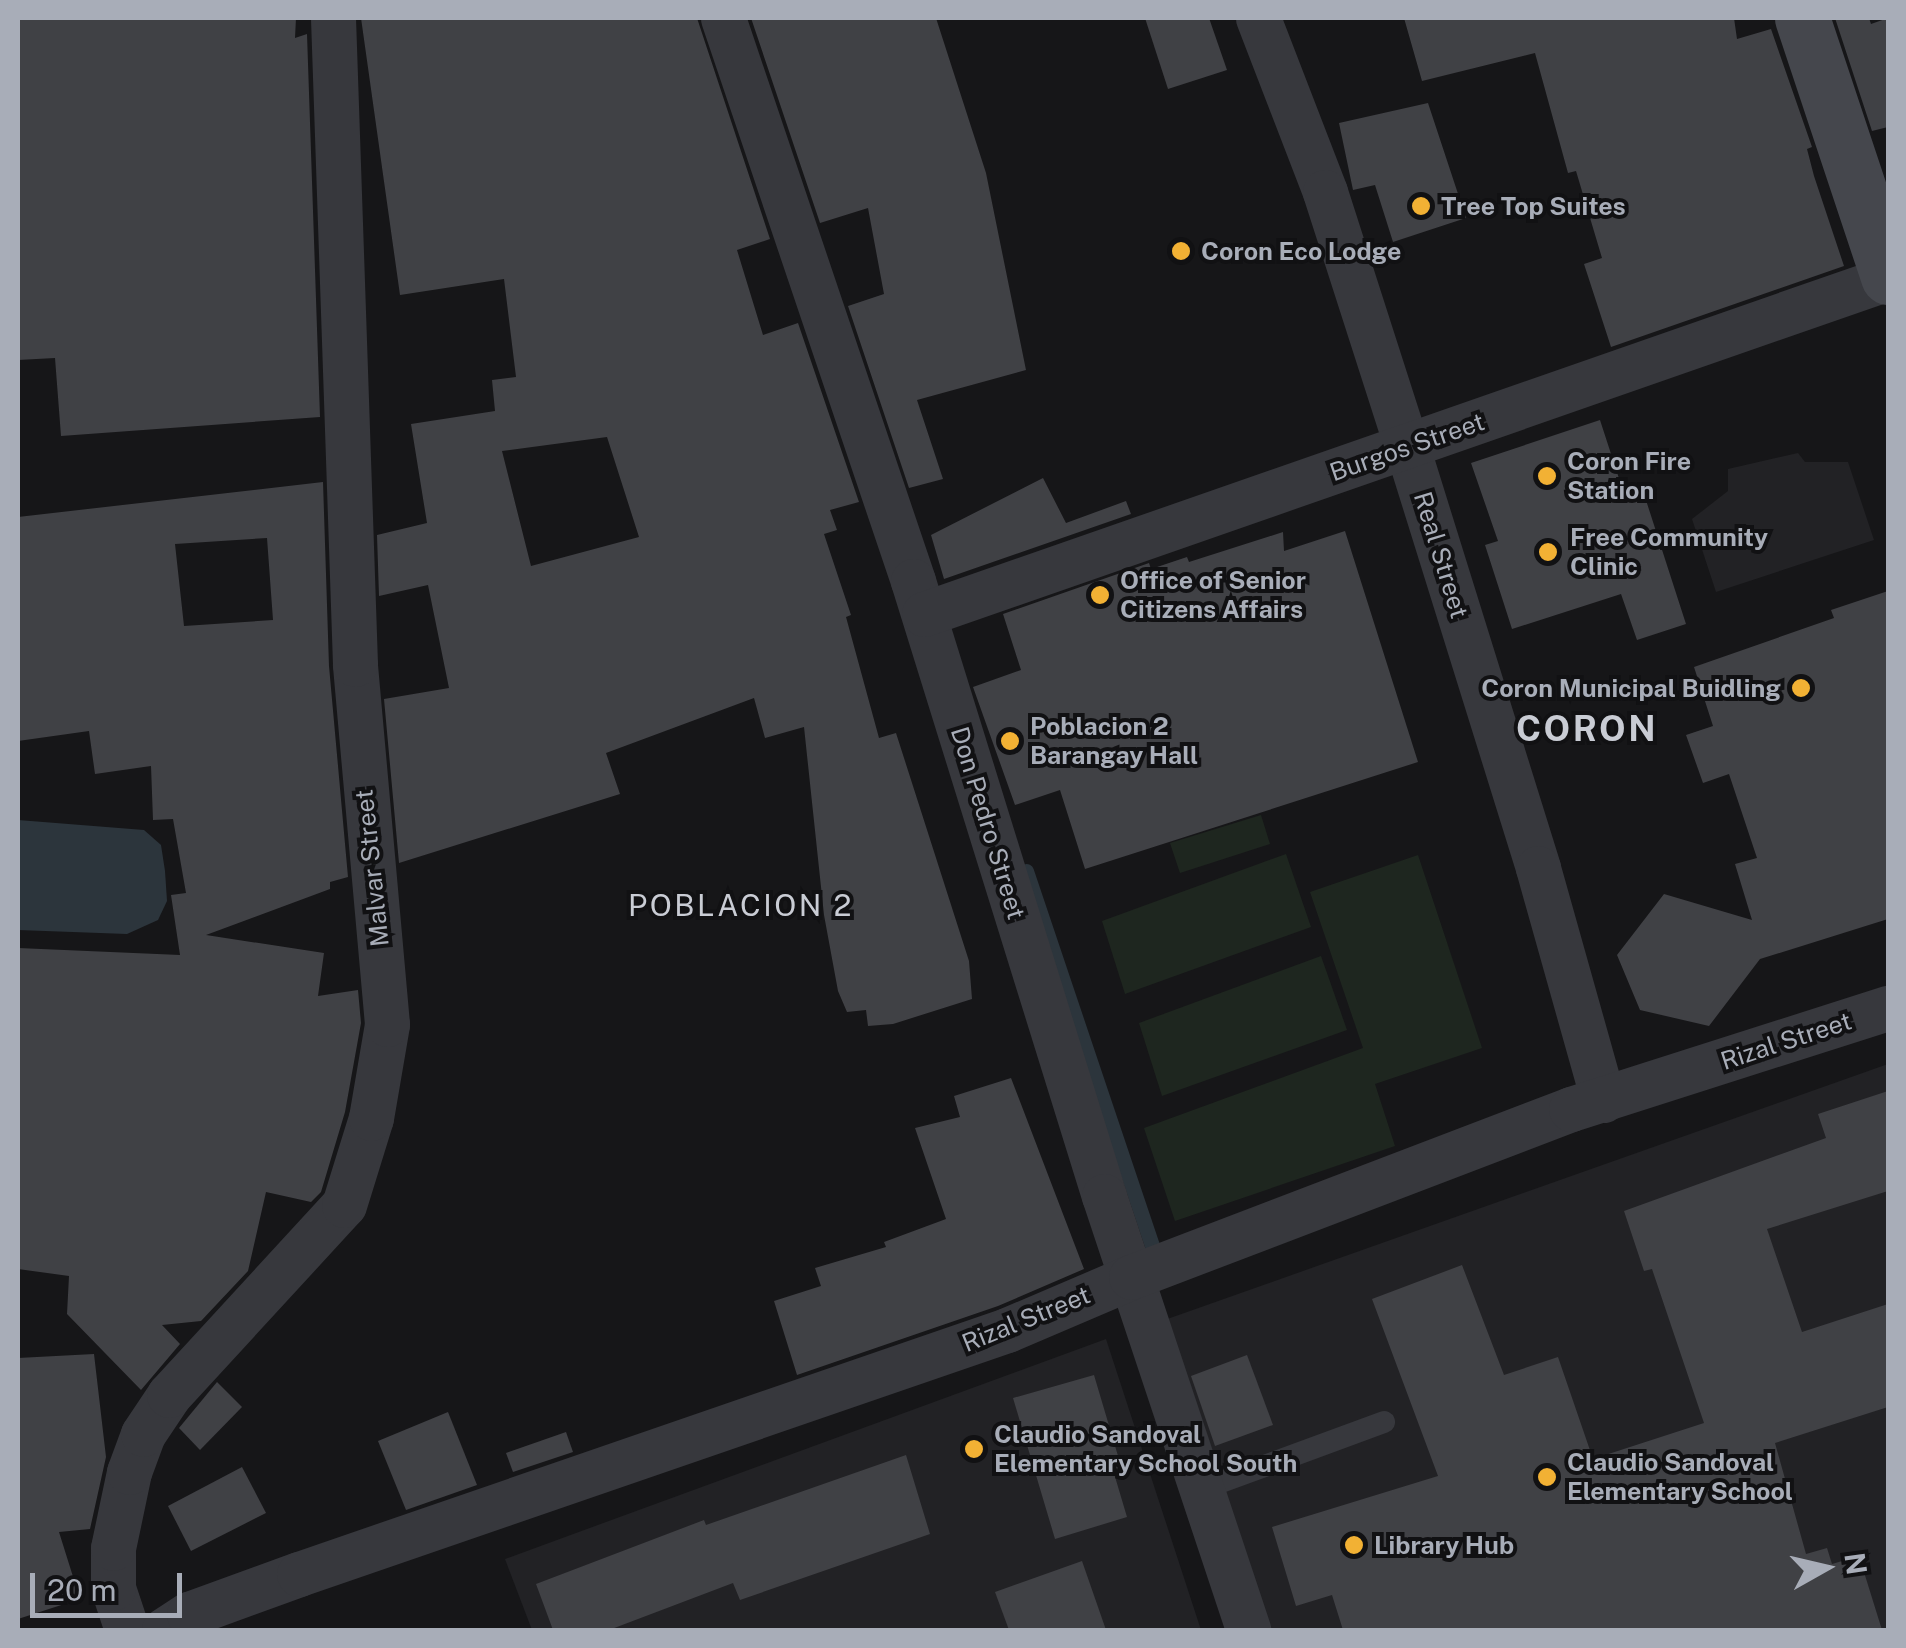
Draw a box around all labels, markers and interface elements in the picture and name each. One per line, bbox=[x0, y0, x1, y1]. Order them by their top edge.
place label: Tree Top Suites bbox=[1441, 191, 1626, 221]
marker: Tree Top Suites bbox=[1410, 195, 1432, 217]
place label: Coron Eco Lodge bbox=[1201, 236, 1401, 266]
marker: Coron Eco Lodge bbox=[1170, 240, 1192, 262]
street label: Burgos Street bbox=[1326, 406, 1488, 488]
place label: Coron Fire Station bbox=[1567, 447, 1691, 506]
marker: Coron Fire Station bbox=[1536, 465, 1558, 487]
street label: Real Street bbox=[1408, 488, 1474, 622]
place label: Free Community Clinic bbox=[1570, 523, 1768, 582]
marker: Free Community Clinic bbox=[1535, 539, 1561, 565]
place label: Office of Senior Citizens Affairs bbox=[1120, 566, 1306, 625]
marker: Office of Senior Citizens Affairs bbox=[1089, 584, 1111, 606]
place label: Coron Municipal Buidling bbox=[1481, 673, 1781, 703]
marker: Coron Municipal Buidling bbox=[1790, 677, 1812, 699]
district label: CORON bbox=[1516, 708, 1658, 750]
place label: Poblacion 2 Barangay Hall bbox=[1030, 712, 1198, 771]
street label: Don Pedro Street bbox=[944, 723, 1032, 923]
marker: Poblacion 2 Barangay Hall bbox=[999, 730, 1021, 752]
street label: Malvar Street bbox=[349, 788, 395, 948]
district label: POBLACION 2 bbox=[628, 887, 854, 923]
street label: Rizal Street bbox=[1717, 1006, 1855, 1076]
street label: Rizal Street bbox=[958, 1280, 1094, 1358]
place label: Claudio Sandoval Elementary School South bbox=[994, 1420, 1297, 1479]
marker: Claudio Sandoval Elementary School South bbox=[963, 1438, 985, 1460]
place label: Claudio Sandoval Elementary School bbox=[1567, 1448, 1793, 1507]
marker: Claudio Sandoval Elementary School bbox=[1536, 1466, 1558, 1488]
north arrow bbox=[1776, 1518, 1876, 1618]
place label: Library Hub bbox=[1374, 1530, 1514, 1560]
marker: Library Hub bbox=[1343, 1534, 1365, 1556]
text: N bbox=[1838, 1551, 1874, 1577]
scale bar bbox=[35, 1553, 188, 1615]
text: 20 m bbox=[47, 1572, 116, 1608]

